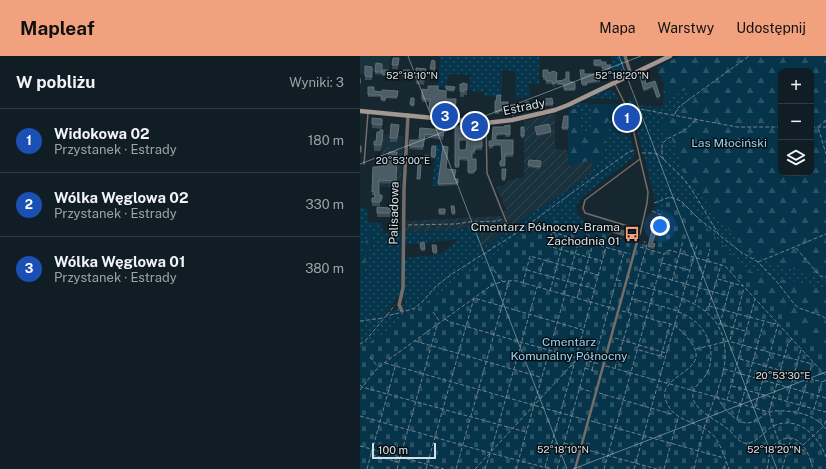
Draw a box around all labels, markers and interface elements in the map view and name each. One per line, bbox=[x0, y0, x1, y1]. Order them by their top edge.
text: Mapleaf bbox=[20, 17, 94, 39]
text: Mapa bbox=[599, 20, 635, 36]
text: Warstwy bbox=[657, 20, 714, 36]
text: Udostępnij bbox=[736, 20, 806, 36]
map controls bbox=[778, 68, 814, 176]
button: + bbox=[778, 68, 814, 104]
text: 52°18'10"N bbox=[386, 69, 438, 81]
text: 52°18'20"N bbox=[595, 69, 649, 81]
text: W pobliżu bbox=[16, 72, 95, 92]
text: Wyniki: 3 bbox=[289, 75, 344, 90]
street label: Estrady bbox=[502, 96, 547, 118]
pin: 3 bbox=[432, 101, 458, 131]
pin: 1 bbox=[614, 103, 640, 133]
button: − bbox=[778, 104, 814, 140]
pin: 2 bbox=[462, 111, 488, 141]
text: Widokowa 02 bbox=[54, 125, 150, 142]
text: 1 bbox=[26, 133, 32, 148]
text: 180 m bbox=[308, 133, 344, 148]
park label: Las Młociński bbox=[691, 136, 767, 150]
button: layers bbox=[778, 140, 814, 176]
text: Przystanek · Estrady bbox=[54, 142, 177, 157]
text: 20°53'00"E bbox=[376, 154, 430, 166]
street label: Palisadowa bbox=[386, 181, 402, 245]
text: Wólka Węglowa 02 bbox=[54, 189, 188, 206]
text: 2 bbox=[25, 197, 33, 212]
text: 330 m bbox=[305, 197, 344, 212]
text: Przystanek · Estrady bbox=[54, 206, 177, 221]
your location bbox=[650, 216, 670, 236]
place label: Cmentarz Północny-Brama Zachodnia 01 bbox=[471, 220, 620, 248]
bus stop icon: Cmentarz Północny-Brama Zachodnia 01 bbox=[623, 225, 641, 243]
text: Wólka Węglowa 01 bbox=[54, 253, 185, 270]
text: 3 bbox=[25, 261, 33, 276]
text: 380 m bbox=[305, 261, 344, 276]
text: Przystanek · Estrady bbox=[54, 270, 177, 285]
park label: Cmentarz Komunalny Północny bbox=[511, 335, 628, 363]
text: 20°53'30"E bbox=[756, 369, 810, 381]
scale bar bbox=[372, 441, 436, 460]
text: 52°18'10"N bbox=[537, 443, 589, 455]
text: 52°18'20"N bbox=[747, 443, 801, 455]
text: 100 m bbox=[378, 444, 408, 456]

